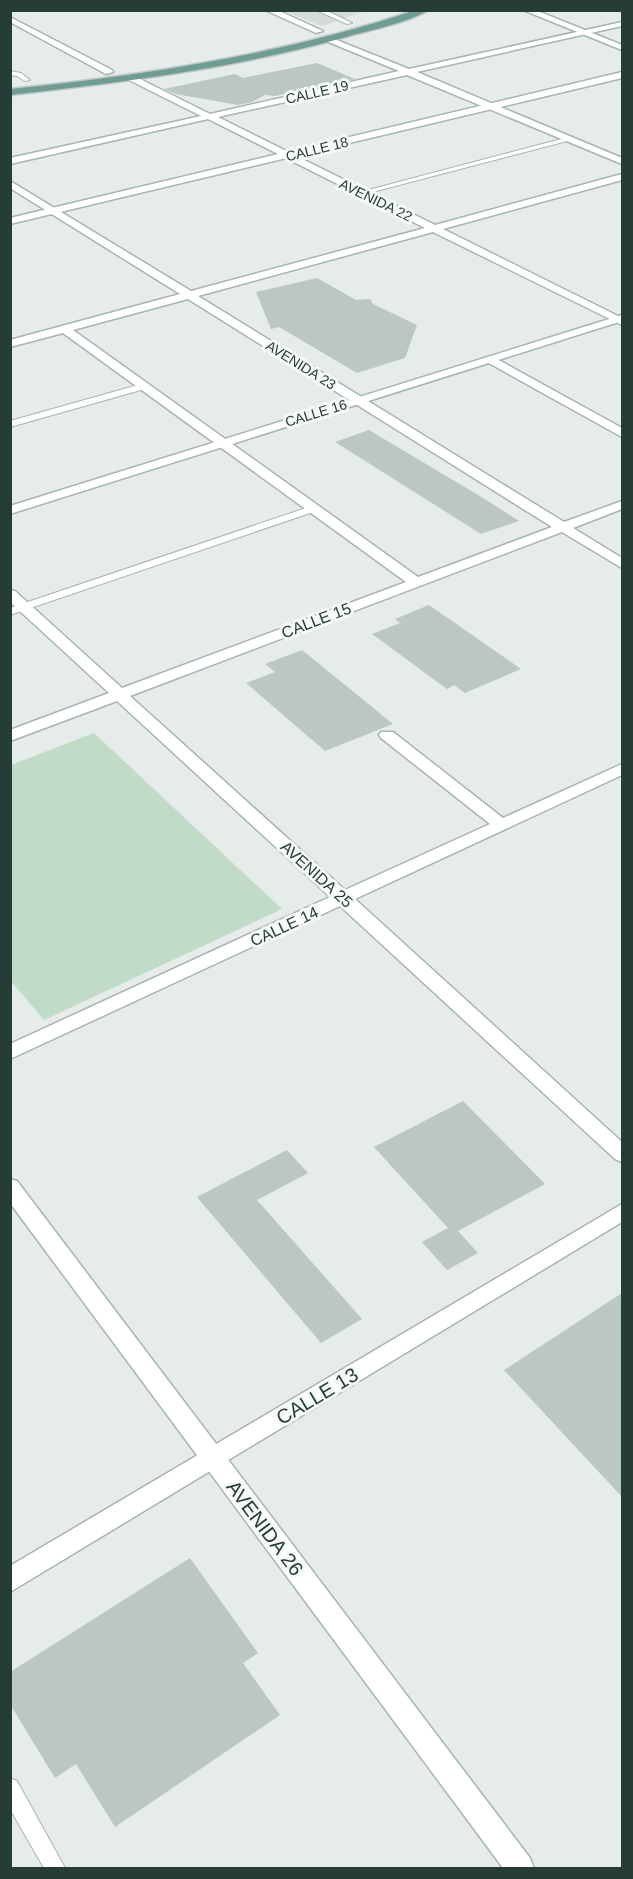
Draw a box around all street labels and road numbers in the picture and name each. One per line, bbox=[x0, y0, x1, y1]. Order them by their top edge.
street label: CALLE 19 bbox=[284, 77, 350, 107]
street label: CALLE 18 bbox=[284, 133, 350, 164]
street label: AVENIDA 22 bbox=[337, 175, 415, 225]
street label: AVENIDA 23 bbox=[263, 337, 339, 393]
street label: CALLE 16 bbox=[283, 396, 349, 430]
street label: CALLE 15 bbox=[279, 599, 353, 641]
street label: AVENIDA 25 bbox=[277, 838, 356, 911]
street label: CALLE 14 bbox=[248, 903, 321, 950]
street label: CALLE 13 bbox=[272, 1363, 362, 1429]
street label: AVENIDA 26 bbox=[222, 1476, 308, 1580]

